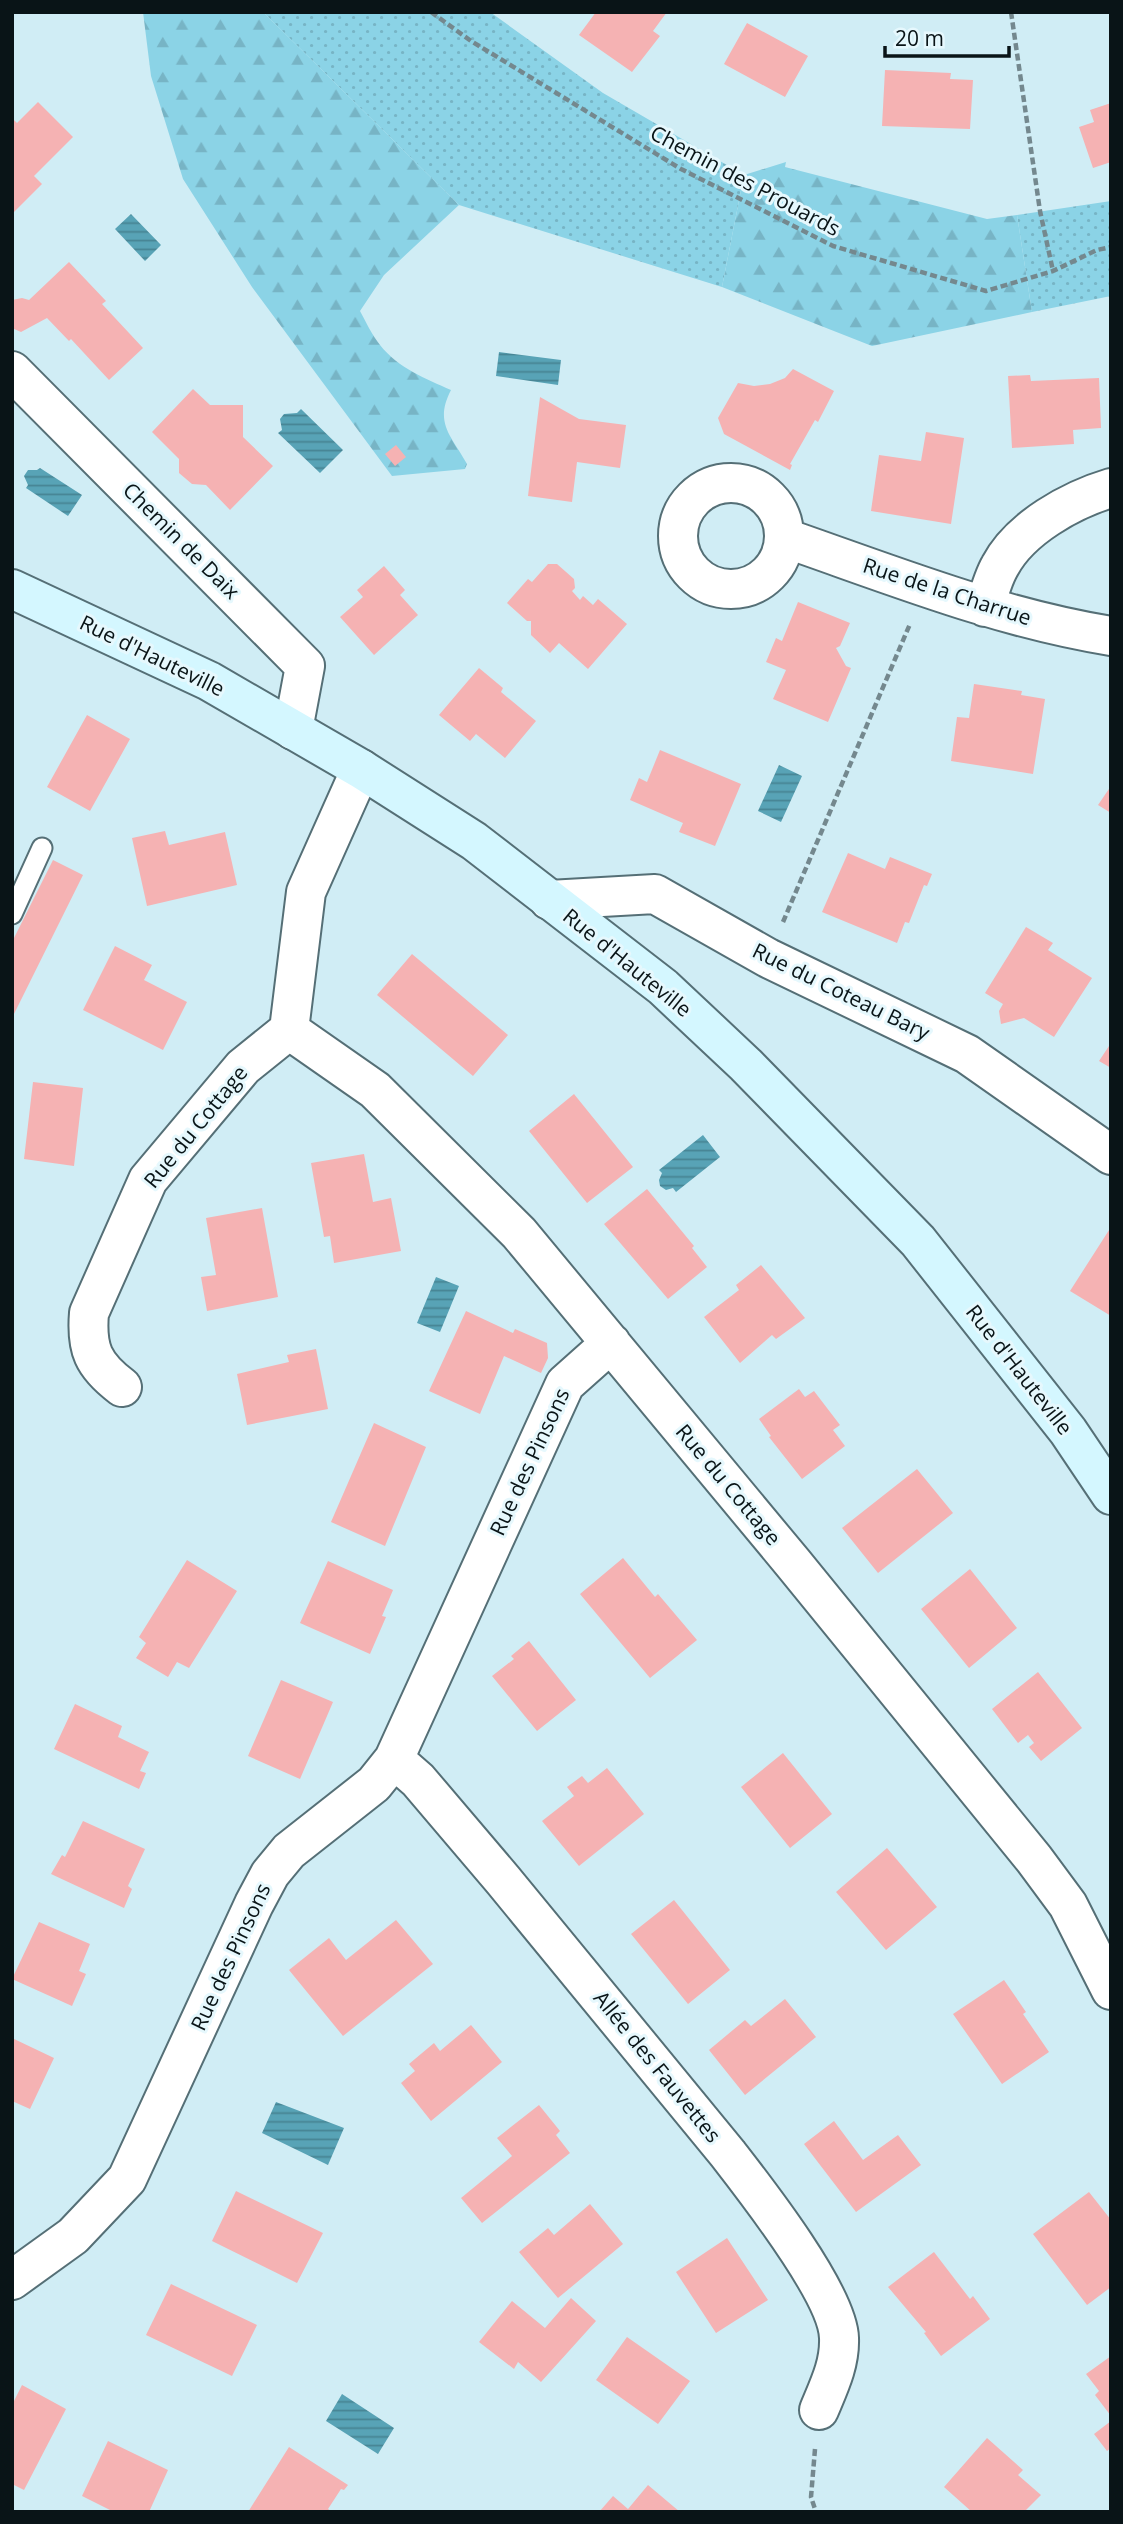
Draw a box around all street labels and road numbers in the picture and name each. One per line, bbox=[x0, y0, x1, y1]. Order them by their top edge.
street label: Chemin des Prouards bbox=[646, 118, 845, 242]
street label: Chemin de Daix bbox=[117, 476, 246, 605]
street label: Rue de la Charrue bbox=[860, 551, 1035, 631]
street label: Rue d'Hauteville bbox=[75, 608, 230, 702]
street label: Rue d'Hauteville bbox=[557, 902, 698, 1023]
street label: Rue du Coteau Bary bbox=[748, 936, 935, 1046]
street label: Rue du Cottage bbox=[137, 1059, 253, 1193]
street label: Rue d'Hauteville bbox=[960, 1298, 1079, 1440]
street label: Rue des Pinsons bbox=[483, 1383, 575, 1540]
street label: Rue du Cottage bbox=[670, 1418, 788, 1551]
street label: Rue des Pinsons bbox=[184, 1878, 276, 2035]
street label: Allée des Fauvettes bbox=[588, 1985, 728, 2148]

